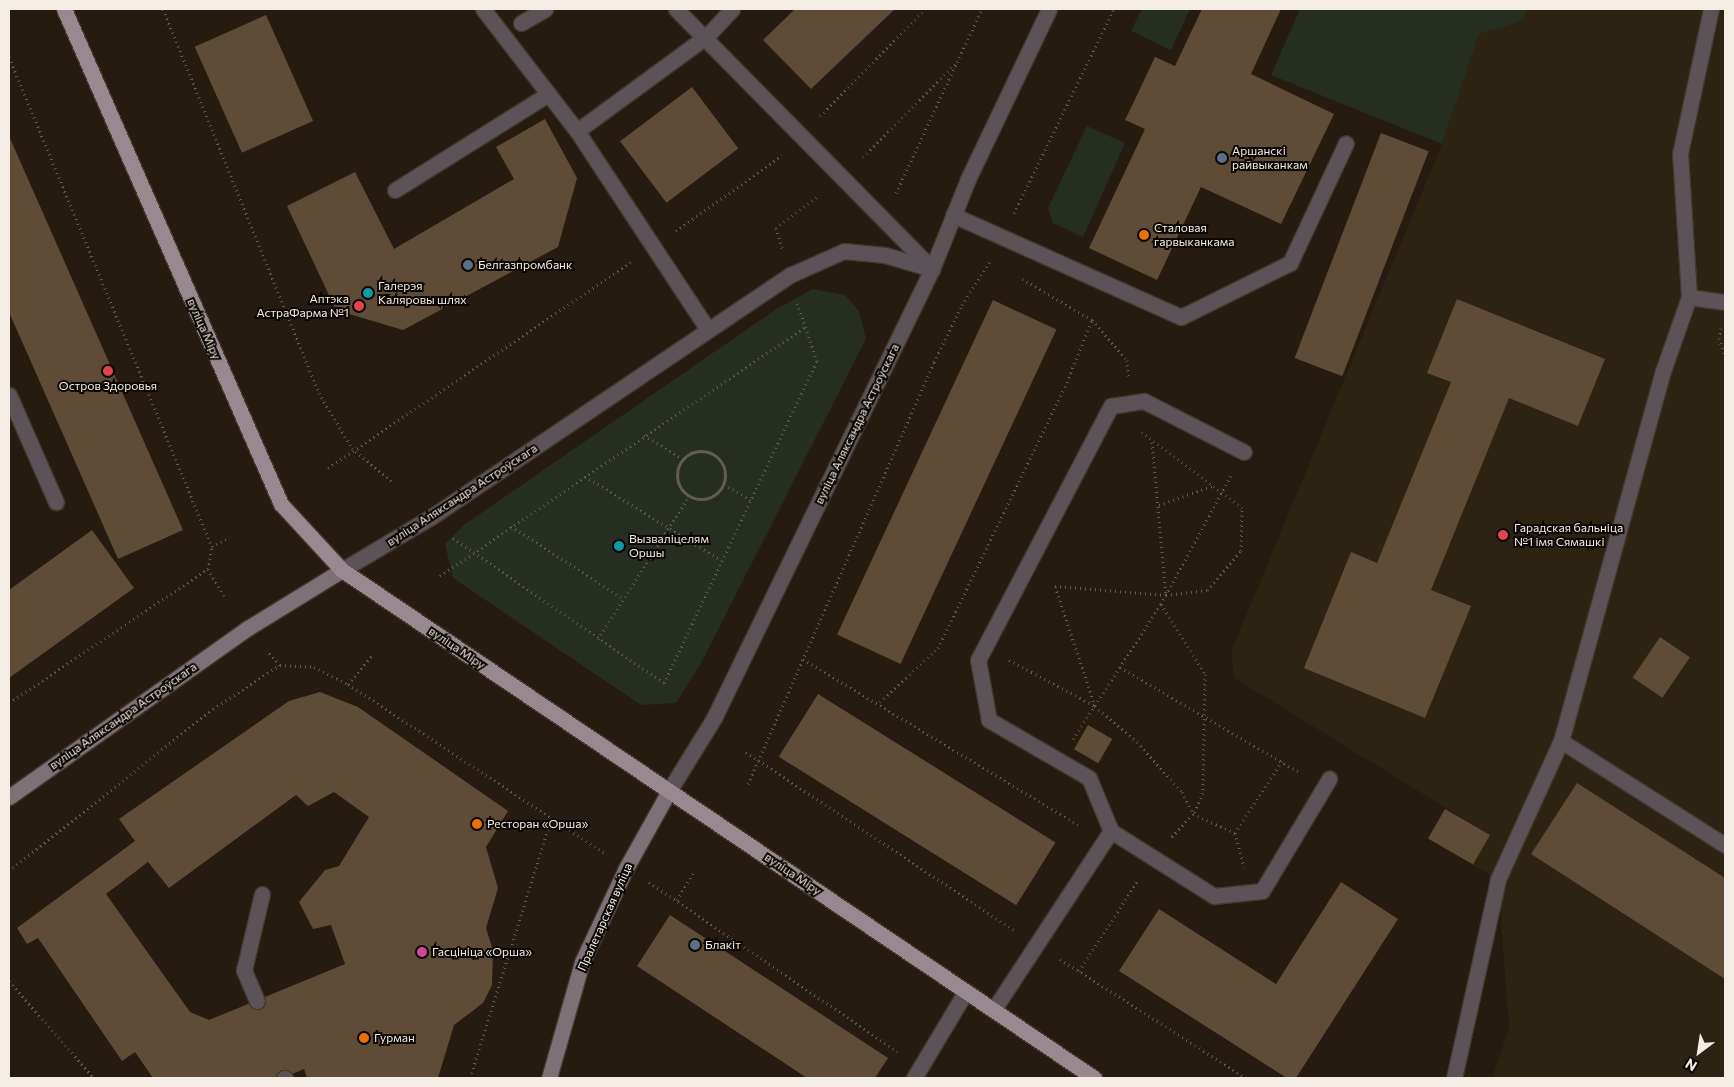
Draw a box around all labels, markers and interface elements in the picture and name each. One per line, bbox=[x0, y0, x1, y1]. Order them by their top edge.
place label: Аршанскі райвыканкам bbox=[1232, 144, 1308, 172]
marker: Аршанскі райвыканкам bbox=[1216, 152, 1228, 164]
place label: Сталовая гарвыканкама bbox=[1154, 221, 1234, 249]
marker: Сталовая гарвыканкама bbox=[1138, 229, 1150, 241]
place label: Белгазпромбанк bbox=[478, 258, 572, 272]
marker: Белгазпромбанк bbox=[462, 259, 474, 271]
place label: Галерэя Каляровы шлях bbox=[378, 279, 467, 307]
marker: Галерэя Каляровы шлях bbox=[362, 287, 374, 299]
place label: Аптэка АстраФарма №1 bbox=[256, 292, 349, 320]
street label: вуліца Міру bbox=[184, 296, 224, 362]
marker: Аптэка АстраФарма №1 bbox=[353, 300, 365, 312]
street label: вуліца Аляксандра Астроўскага bbox=[812, 342, 902, 506]
marker: Остров Здоровья bbox=[102, 365, 114, 377]
place label: Остров Здоровья bbox=[59, 379, 157, 393]
street label: вуліца Аляксандра Астроўскага bbox=[384, 441, 540, 549]
place label: Гарадская бальніца №1 імя Сямашкі bbox=[1514, 521, 1623, 549]
marker: Гарадская бальніца №1 імя Сямашкі bbox=[1496, 528, 1510, 542]
place label: Вызваліцелям Оршы bbox=[629, 532, 709, 560]
marker: Вызваліцелям Оршы bbox=[613, 540, 625, 552]
street label: вуліца Міру bbox=[426, 624, 488, 672]
street label: вуліца Аляксандра Астроўскага bbox=[47, 659, 199, 773]
place label: Ресторан «Орша» bbox=[487, 817, 588, 831]
marker: Ресторан «Орша» bbox=[471, 818, 483, 830]
street label: вуліца Міру bbox=[762, 850, 824, 898]
street label: Пралетарская вуліца bbox=[575, 861, 635, 973]
place label: Блакіт bbox=[705, 938, 741, 952]
marker: Блакіт bbox=[689, 939, 701, 951]
place label: Гасцініца «Орша» bbox=[432, 945, 532, 959]
marker: Гасцініца «Орша» bbox=[416, 946, 428, 958]
north arrow bbox=[1674, 1027, 1724, 1077]
place label: Гурман bbox=[374, 1031, 415, 1045]
marker: Гурман bbox=[358, 1032, 370, 1044]
text: N bbox=[1682, 1055, 1700, 1075]

